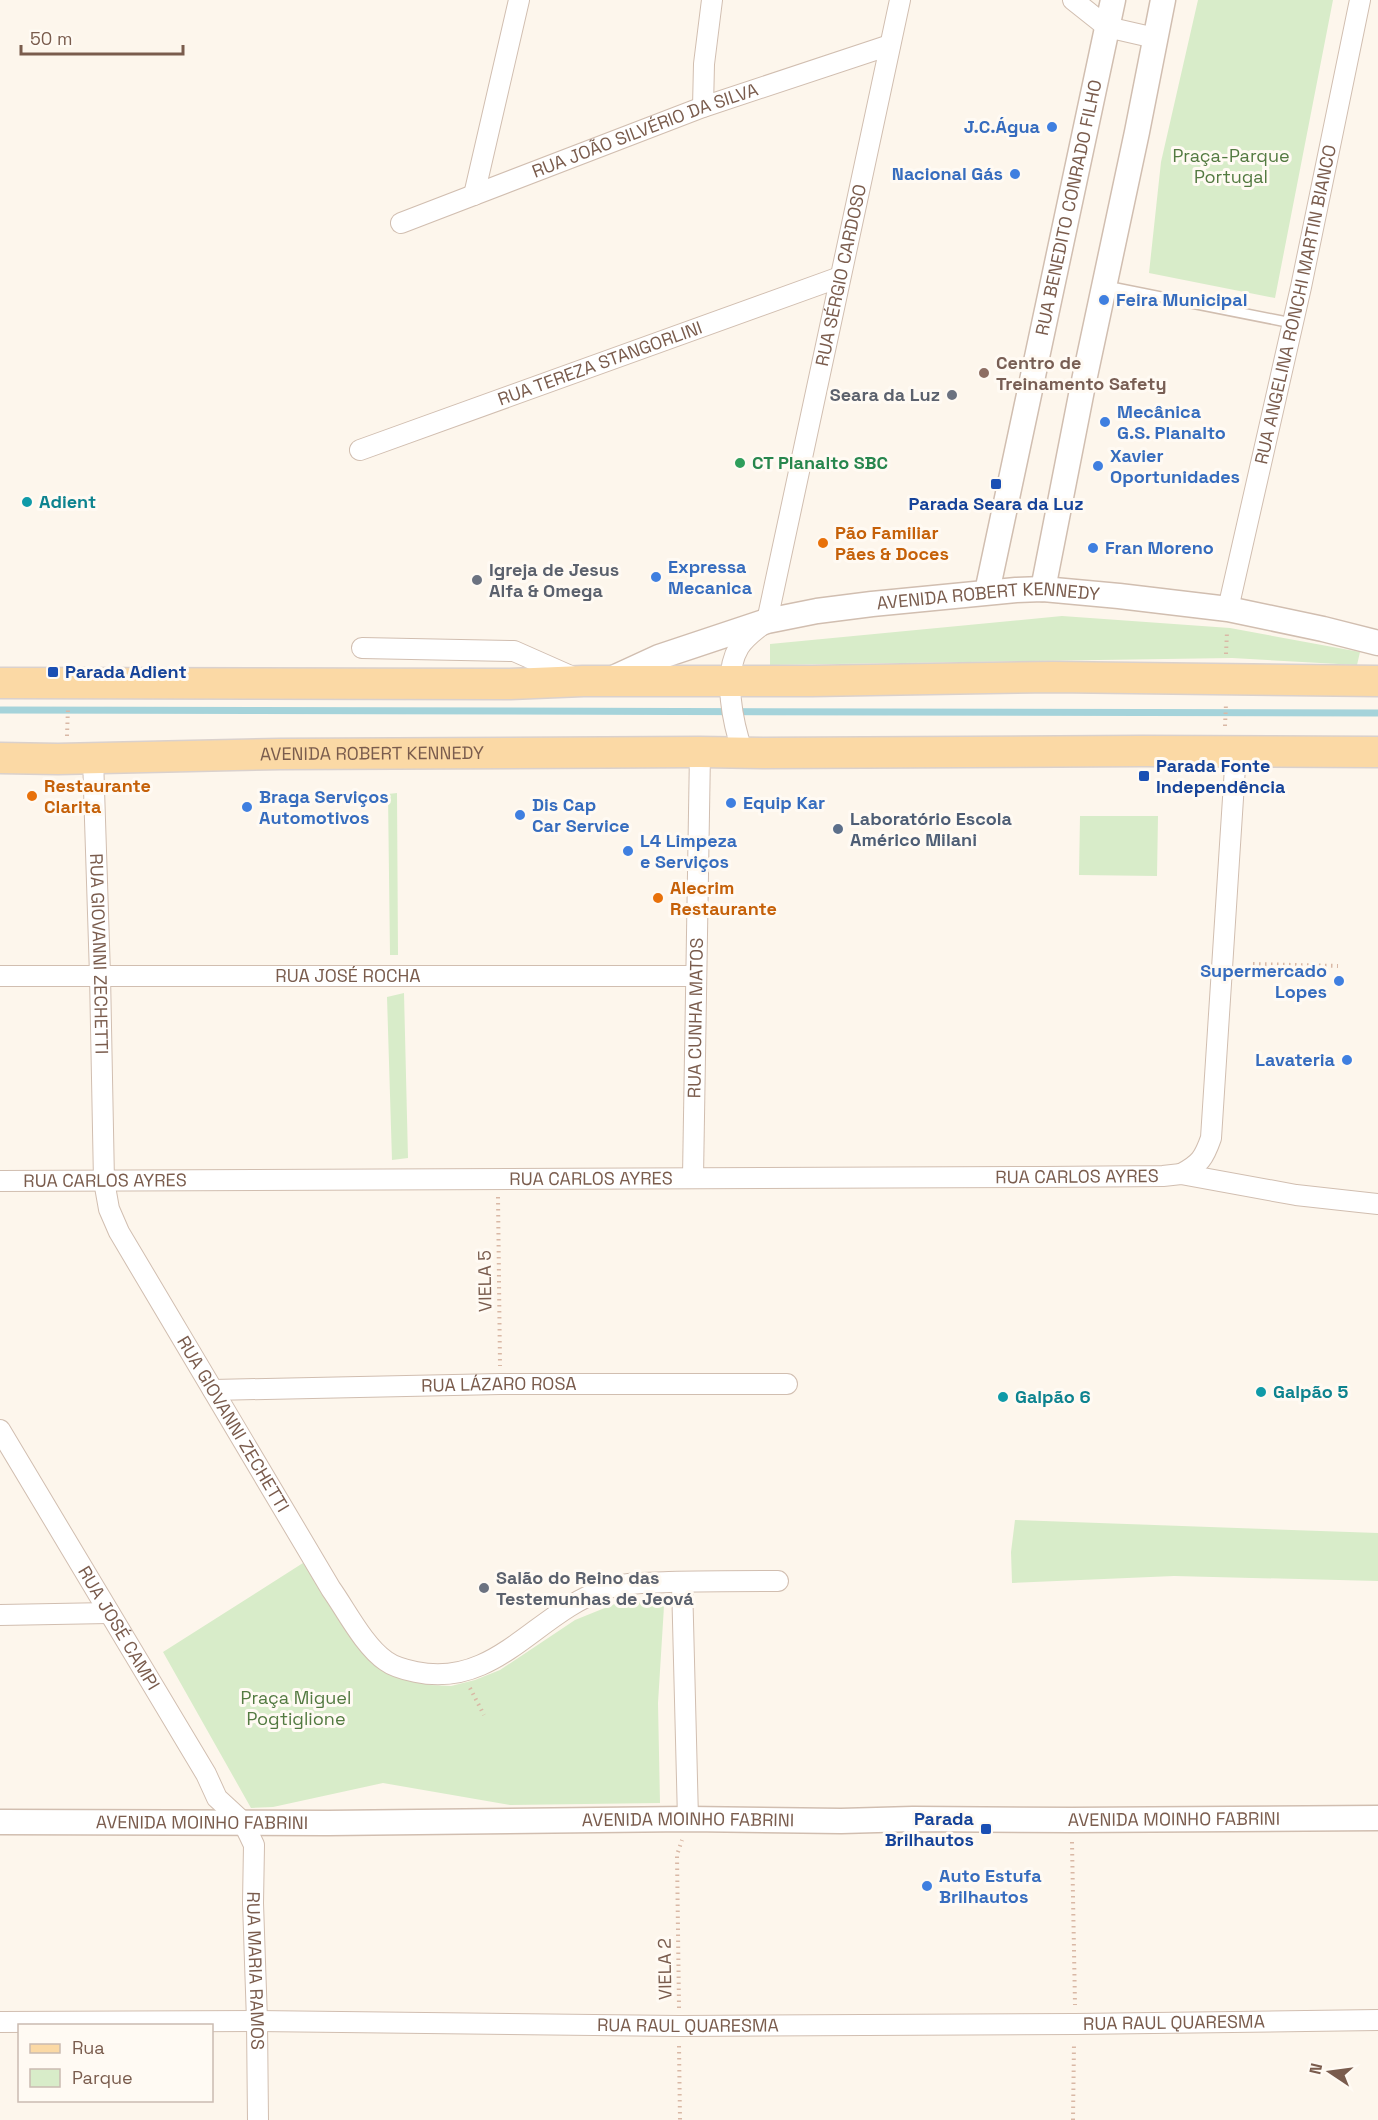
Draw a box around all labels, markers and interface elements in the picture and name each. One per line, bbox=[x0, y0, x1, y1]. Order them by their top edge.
scale bar bbox=[21, 18, 183, 56]
text: 50 m bbox=[30, 27, 72, 50]
street label: RUA JOÃO SILVÉRIO DA SILVA bbox=[529, 78, 761, 183]
street label: RUA BENEDITO CONRADO FILHO bbox=[1030, 78, 1107, 337]
place label: J.C.Água bbox=[964, 115, 1041, 138]
marker: J.C.Água bbox=[1045, 120, 1059, 134]
street label: RUA ANGELINA RONCHI MARTIN BIANCO bbox=[1249, 142, 1341, 466]
park label: Praça-Parque Portugal bbox=[1172, 144, 1290, 188]
place label: Nacional Gás bbox=[892, 162, 1003, 185]
marker: Nacional Gás bbox=[1008, 167, 1022, 181]
street label: RUA SÉRGIO CARDOSO bbox=[810, 182, 871, 368]
place label: Feira Municipal bbox=[1116, 288, 1247, 311]
marker: Feira Municipal bbox=[1097, 293, 1111, 307]
street label: RUA TEREZA STANGORLINI bbox=[494, 316, 705, 410]
place label: Centro de Treinamento Safety bbox=[996, 351, 1167, 395]
marker: Centro de Treinamento Safety bbox=[977, 366, 991, 380]
place label: Seara da Luz bbox=[830, 383, 940, 406]
marker: Seara da Luz bbox=[945, 388, 959, 402]
place label: Mecânica G.S. Planalto bbox=[1117, 400, 1226, 444]
marker: Mecânica G.S. Planalto bbox=[1098, 415, 1112, 429]
place label: Xavier Oportunidades bbox=[1110, 444, 1240, 488]
place label: CT Planalto SBC bbox=[752, 451, 888, 474]
marker: CT Planalto SBC bbox=[733, 456, 747, 470]
marker: Xavier Oportunidades bbox=[1091, 459, 1105, 473]
marker: Parada Seara da Luz bbox=[989, 477, 1003, 491]
place label: Adient bbox=[39, 490, 96, 513]
place label: Parada Seara da Luz bbox=[909, 492, 1083, 515]
marker: Adient bbox=[20, 495, 34, 509]
place label: Pão Familiar Pães & Doces bbox=[835, 521, 949, 565]
marker: Pão Familiar Pães & Doces bbox=[816, 536, 830, 550]
place label: Fran Moreno bbox=[1105, 536, 1214, 559]
marker: Fran Moreno bbox=[1086, 541, 1100, 555]
place label: Expressa Mecanica bbox=[668, 555, 753, 599]
place label: Igreja de Jesus Alfa & Omega bbox=[489, 558, 619, 602]
marker: Expressa Mecanica bbox=[649, 570, 663, 584]
marker: Igreja de Jesus Alfa & Omega bbox=[470, 573, 484, 587]
street label: AVENIDA ROBERT KENNEDY bbox=[875, 577, 1101, 615]
place label: Parada Adient bbox=[65, 660, 187, 683]
marker: Parada Adient bbox=[46, 665, 60, 679]
street label: AVENIDA ROBERT KENNEDY bbox=[260, 741, 484, 765]
place label: Parada Fonte Independência bbox=[1156, 754, 1286, 798]
marker: Parada Fonte Independência bbox=[1137, 769, 1151, 783]
place label: Restaurante Clarita bbox=[44, 774, 151, 818]
place label: Braga Serviços Automotivos bbox=[259, 785, 389, 829]
marker: Restaurante Clarita bbox=[25, 789, 39, 803]
place label: Equip Kar bbox=[743, 791, 825, 814]
place label: Dis Cap Car Service bbox=[532, 793, 630, 837]
marker: Equip Kar bbox=[724, 796, 738, 810]
marker: Braga Serviços Automotivos bbox=[240, 800, 254, 814]
place label: Laboratório Escola Américo Milani bbox=[850, 807, 1012, 851]
marker: Dis Cap Car Service bbox=[513, 808, 527, 822]
marker: Laboratório Escola Américo Milani bbox=[831, 822, 845, 836]
place label: L4 Limpeza e Serviços bbox=[640, 829, 738, 873]
marker: L4 Limpeza e Serviços bbox=[621, 844, 635, 858]
street label: RUA GIOVANNI ZECHETTI bbox=[85, 853, 114, 1055]
place label: Alecrim Restaurante bbox=[670, 876, 777, 920]
marker: Alecrim Restaurante bbox=[651, 891, 665, 905]
street label: RUA CUNHA MATOS bbox=[682, 938, 708, 1099]
place label: Supermercado Lopes bbox=[1200, 959, 1327, 1003]
street label: RUA JOSÉ ROCHA bbox=[275, 964, 421, 987]
marker: Supermercado Lopes bbox=[1332, 974, 1346, 988]
place label: Lavateria bbox=[1255, 1048, 1336, 1071]
marker: Lavateria bbox=[1340, 1053, 1354, 1067]
street label: RUA CARLOS AYRES bbox=[995, 1164, 1159, 1188]
street label: RUA CARLOS AYRES bbox=[509, 1166, 673, 1190]
street label: RUA CARLOS AYRES bbox=[23, 1168, 187, 1192]
street label: VIELA 5 bbox=[472, 1250, 497, 1312]
street label: RUA GIOVANNI ZECHETTI bbox=[172, 1331, 295, 1516]
street label: RUA LÁZARO ROSA bbox=[421, 1372, 577, 1397]
place label: Galpão 5 bbox=[1273, 1380, 1348, 1403]
place label: Galpão 6 bbox=[1015, 1385, 1091, 1408]
marker: Galpão 5 bbox=[1254, 1385, 1268, 1399]
marker: Galpão 6 bbox=[996, 1390, 1010, 1404]
street label: RUA JOSÉ CAMPI bbox=[73, 1562, 165, 1694]
place label: Salão do Reino das Testemunhas de Jeová bbox=[496, 1566, 694, 1610]
marker: Salão do Reino das Testemunhas de Jeová bbox=[477, 1581, 491, 1595]
park label: Praça Miguel Pogtiglione bbox=[241, 1686, 351, 1730]
street label: AVENIDA MOINHO FABRINI bbox=[582, 1807, 794, 1831]
place label: Parada Brilhautos bbox=[885, 1807, 975, 1851]
street label: AVENIDA MOINHO FABRINI bbox=[1068, 1807, 1280, 1831]
street label: AVENIDA MOINHO FABRINI bbox=[96, 1810, 308, 1834]
marker: Parada Brilhautos bbox=[979, 1822, 993, 1836]
place label: Auto Estufa Brilhautos bbox=[939, 1864, 1042, 1908]
marker: Auto Estufa Brilhautos bbox=[920, 1879, 934, 1893]
street label: RUA MARIA RAMOS bbox=[242, 1891, 269, 2050]
street label: VIELA 2 bbox=[652, 1938, 677, 2000]
street label: RUA RAUL QUARESMA bbox=[1083, 2009, 1265, 2035]
street label: RUA RAUL QUARESMA bbox=[597, 2013, 779, 2037]
legend bbox=[18, 2024, 213, 2102]
text: Rua bbox=[72, 2036, 105, 2059]
north arrow bbox=[1300, 2042, 1360, 2102]
text: N bbox=[1304, 2061, 1327, 2076]
text: Parque bbox=[72, 2066, 133, 2089]

